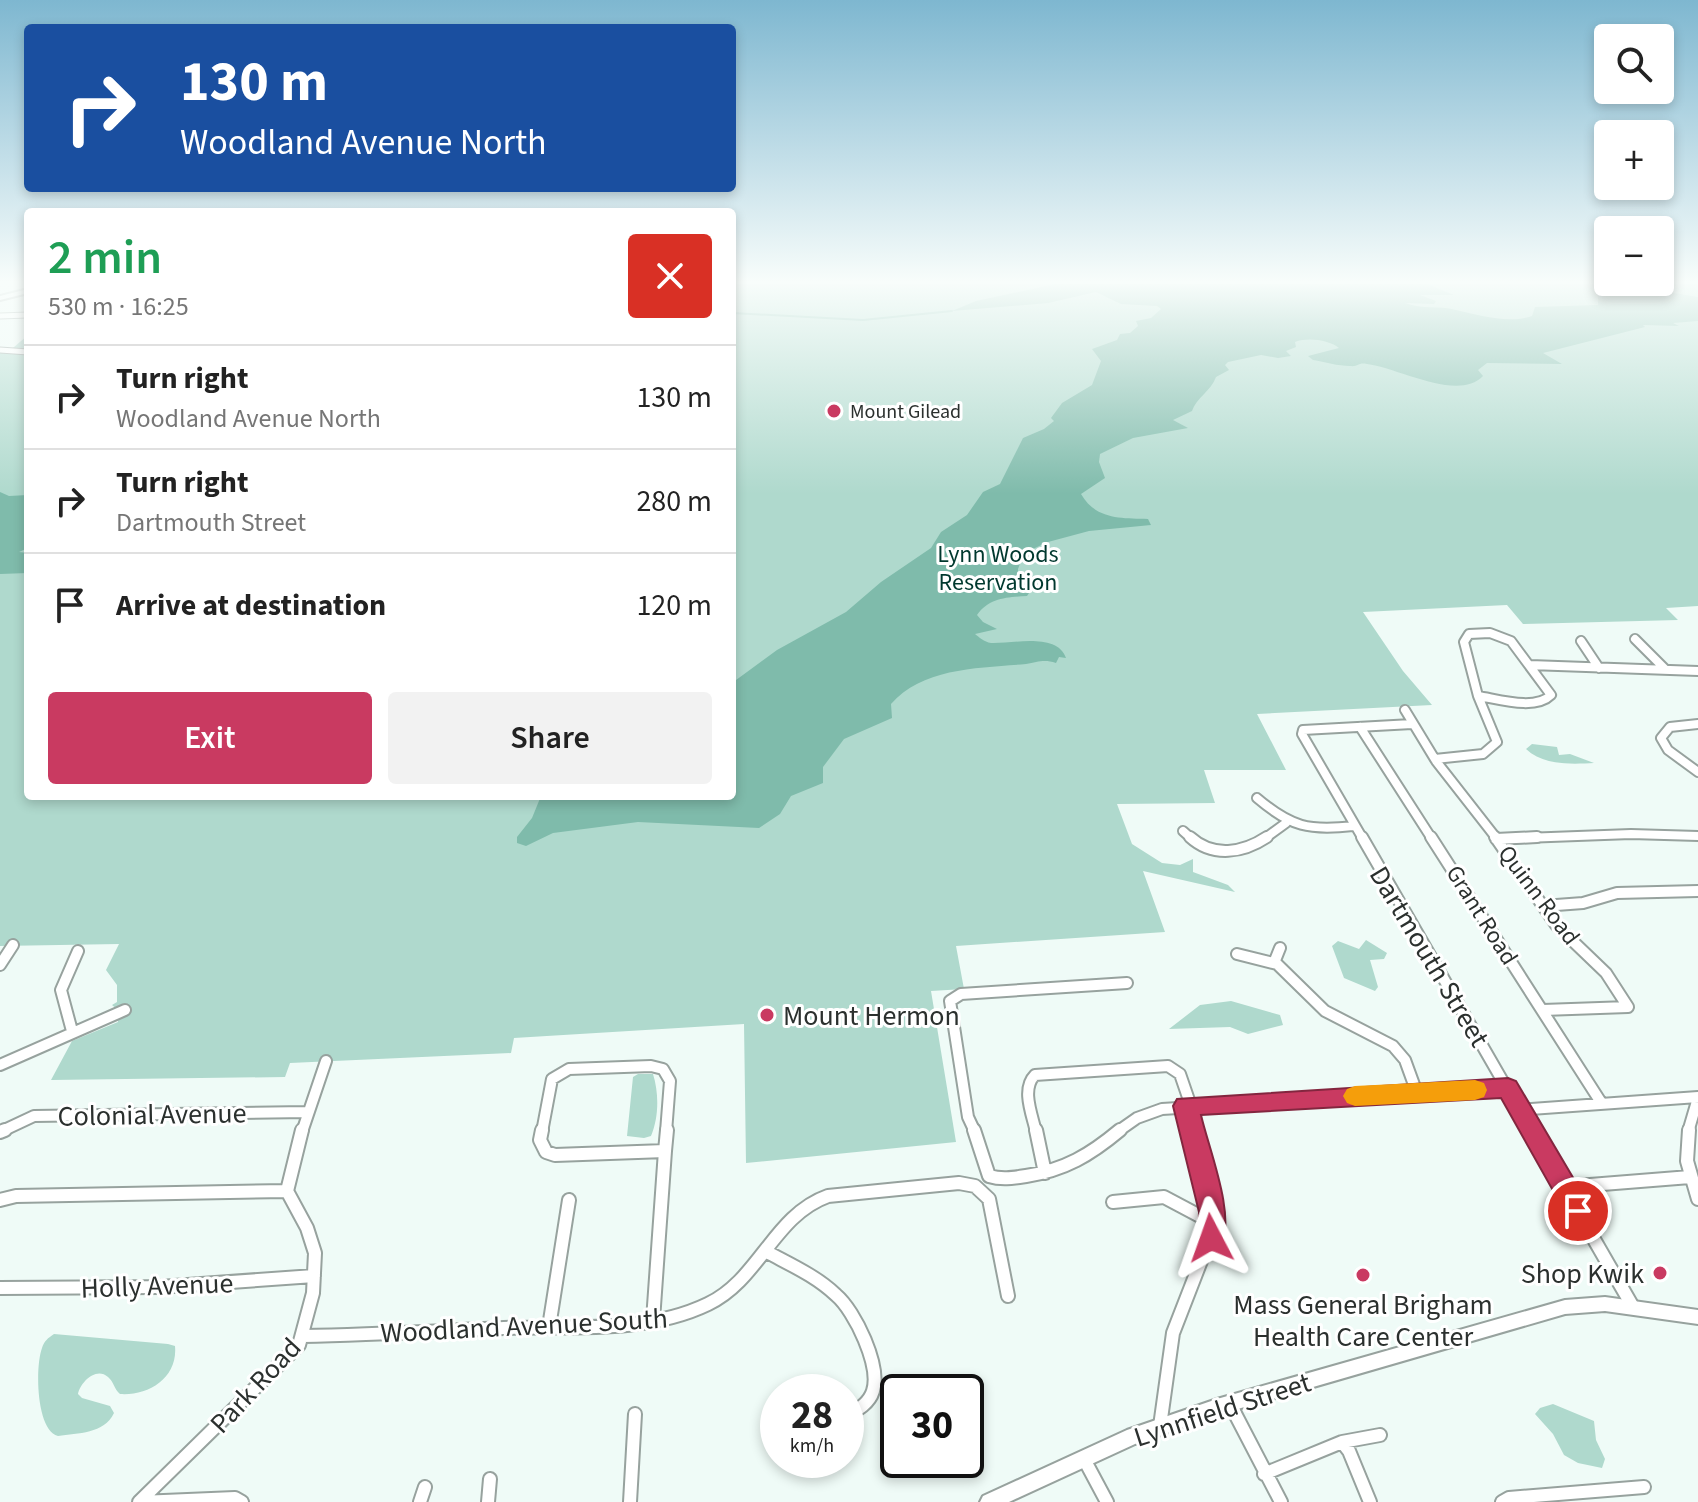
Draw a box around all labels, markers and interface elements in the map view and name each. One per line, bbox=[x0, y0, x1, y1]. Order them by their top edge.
map controls bbox=[1594, 24, 1674, 296]
button: search bbox=[1594, 24, 1674, 104]
text: 130 m bbox=[180, 43, 328, 122]
icon: right bbox=[48, 56, 152, 160]
text: Woodland Avenue North bbox=[180, 117, 547, 168]
button: + bbox=[1594, 120, 1674, 200]
button: − bbox=[1594, 216, 1674, 296]
text: 2 min bbox=[48, 224, 162, 292]
button: close bbox=[628, 234, 712, 318]
text: 530 m · 16:25 bbox=[48, 288, 189, 325]
text: Turn right bbox=[116, 357, 248, 400]
icon: right bbox=[48, 375, 92, 419]
text: 130 m bbox=[636, 376, 712, 419]
place label: Mount Gilead bbox=[850, 398, 961, 426]
text: Woodland Avenue North bbox=[116, 400, 381, 437]
marker: Mount Gilead bbox=[825, 402, 843, 420]
text: Turn right bbox=[116, 461, 248, 504]
icon: right bbox=[48, 479, 92, 523]
text: 280 m bbox=[636, 480, 712, 523]
text: Dartmouth Street bbox=[116, 504, 306, 541]
park label: Lynn Woods Reservation bbox=[937, 537, 1059, 600]
icon: arrive bbox=[48, 583, 92, 627]
text: Arrive at destination bbox=[116, 584, 386, 627]
text: 120 m bbox=[636, 584, 712, 627]
button: Exit bbox=[48, 692, 372, 784]
button: Share bbox=[388, 692, 712, 784]
street label: Quinn Road bbox=[1489, 838, 1588, 953]
street label: Grant Road bbox=[1437, 858, 1526, 972]
street label: Dartmouth Street bbox=[1359, 859, 1499, 1055]
place label: Mount Hermon bbox=[783, 996, 960, 1036]
marker: Mount Hermon bbox=[758, 1006, 776, 1024]
street label: Colonial Avenue bbox=[57, 1093, 247, 1137]
pin bbox=[1544, 1177, 1612, 1245]
icon: arrive bbox=[1556, 1189, 1600, 1233]
position arrow bbox=[1169, 1196, 1253, 1280]
place label: Shop Kwik bbox=[1521, 1254, 1644, 1294]
street label: Holly Avenue bbox=[80, 1263, 234, 1309]
marker: Shop Kwik bbox=[1651, 1264, 1669, 1282]
marker: Mass General Brigham Health Care Center bbox=[1354, 1266, 1372, 1284]
place label: Mass General Brigham Health Care Center bbox=[1233, 1285, 1493, 1357]
street label: Woodland Avenue South bbox=[379, 1299, 669, 1353]
street label: Park Road bbox=[201, 1329, 311, 1442]
street label: Lynnfield Street bbox=[1129, 1362, 1316, 1457]
speed limit sign: 30 bbox=[880, 1374, 984, 1478]
text: 28 bbox=[791, 1387, 833, 1444]
text: km/h bbox=[790, 1432, 834, 1460]

